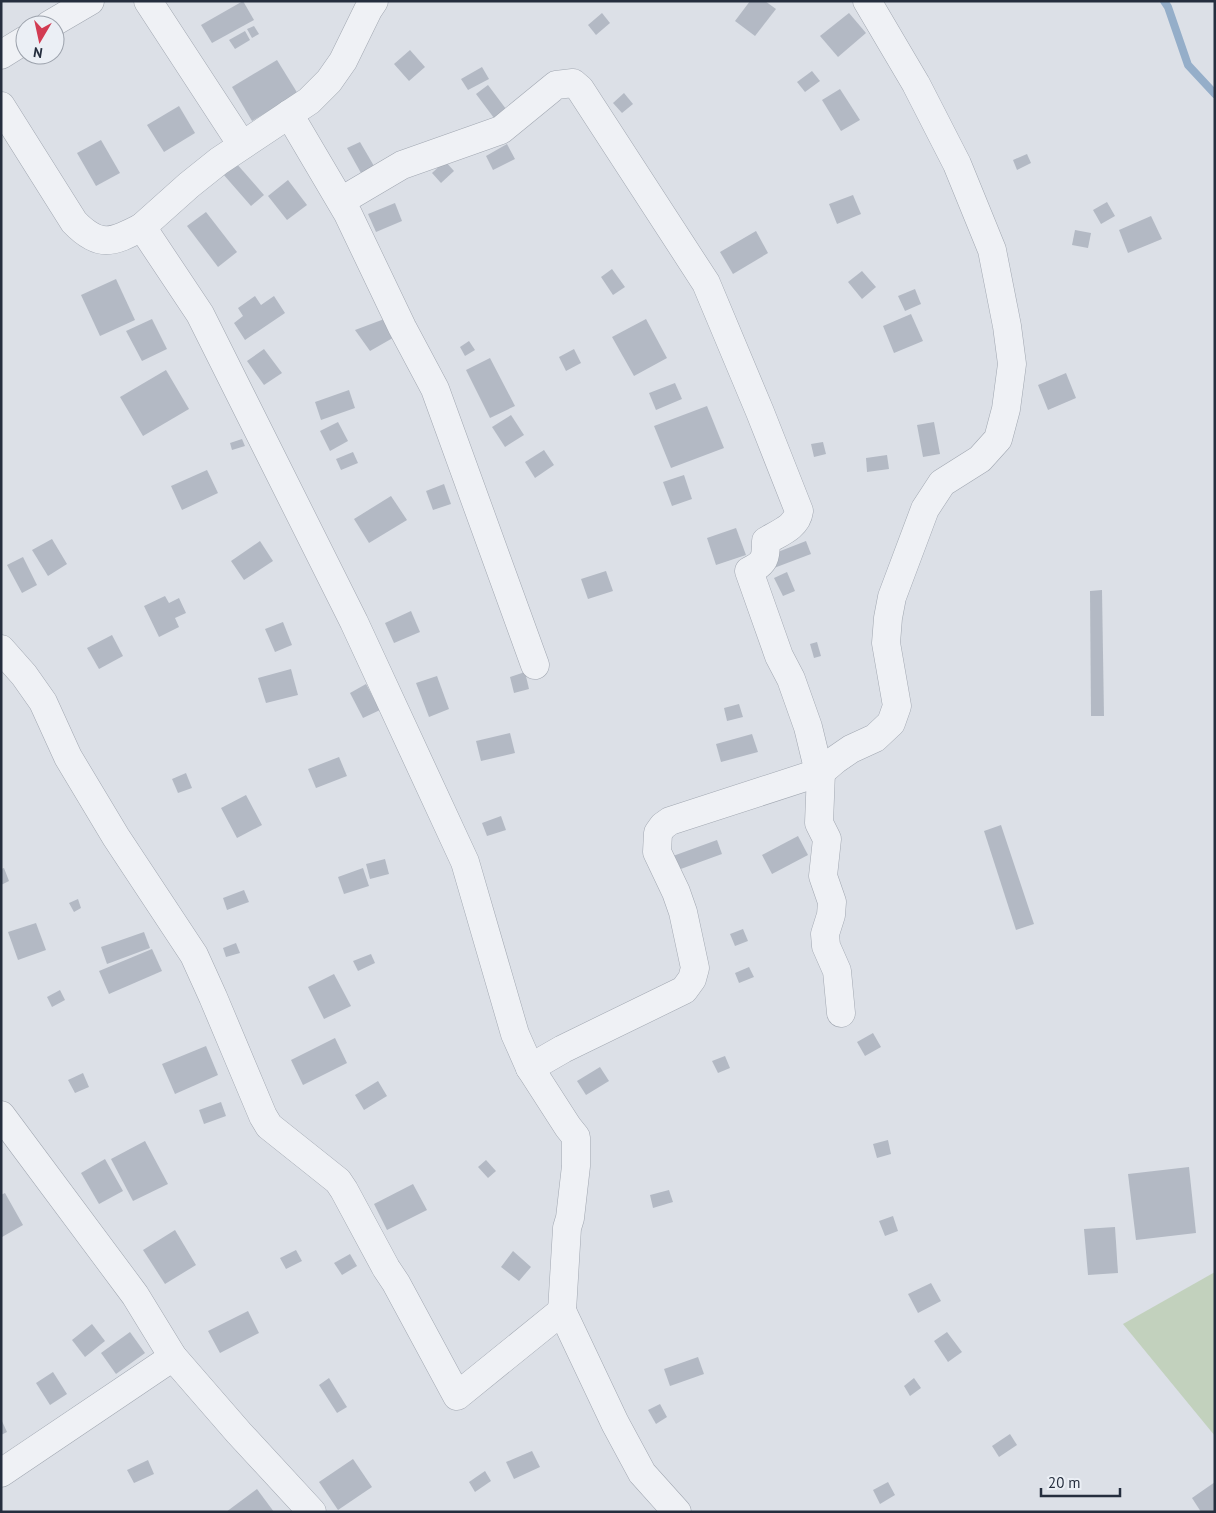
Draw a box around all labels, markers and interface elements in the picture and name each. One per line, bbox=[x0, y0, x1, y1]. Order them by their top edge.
north arrow bbox=[15, 15, 65, 65]
text: N bbox=[32, 43, 44, 62]
scale bar bbox=[1041, 1466, 1120, 1498]
text: 20 m bbox=[1048, 1473, 1081, 1492]

